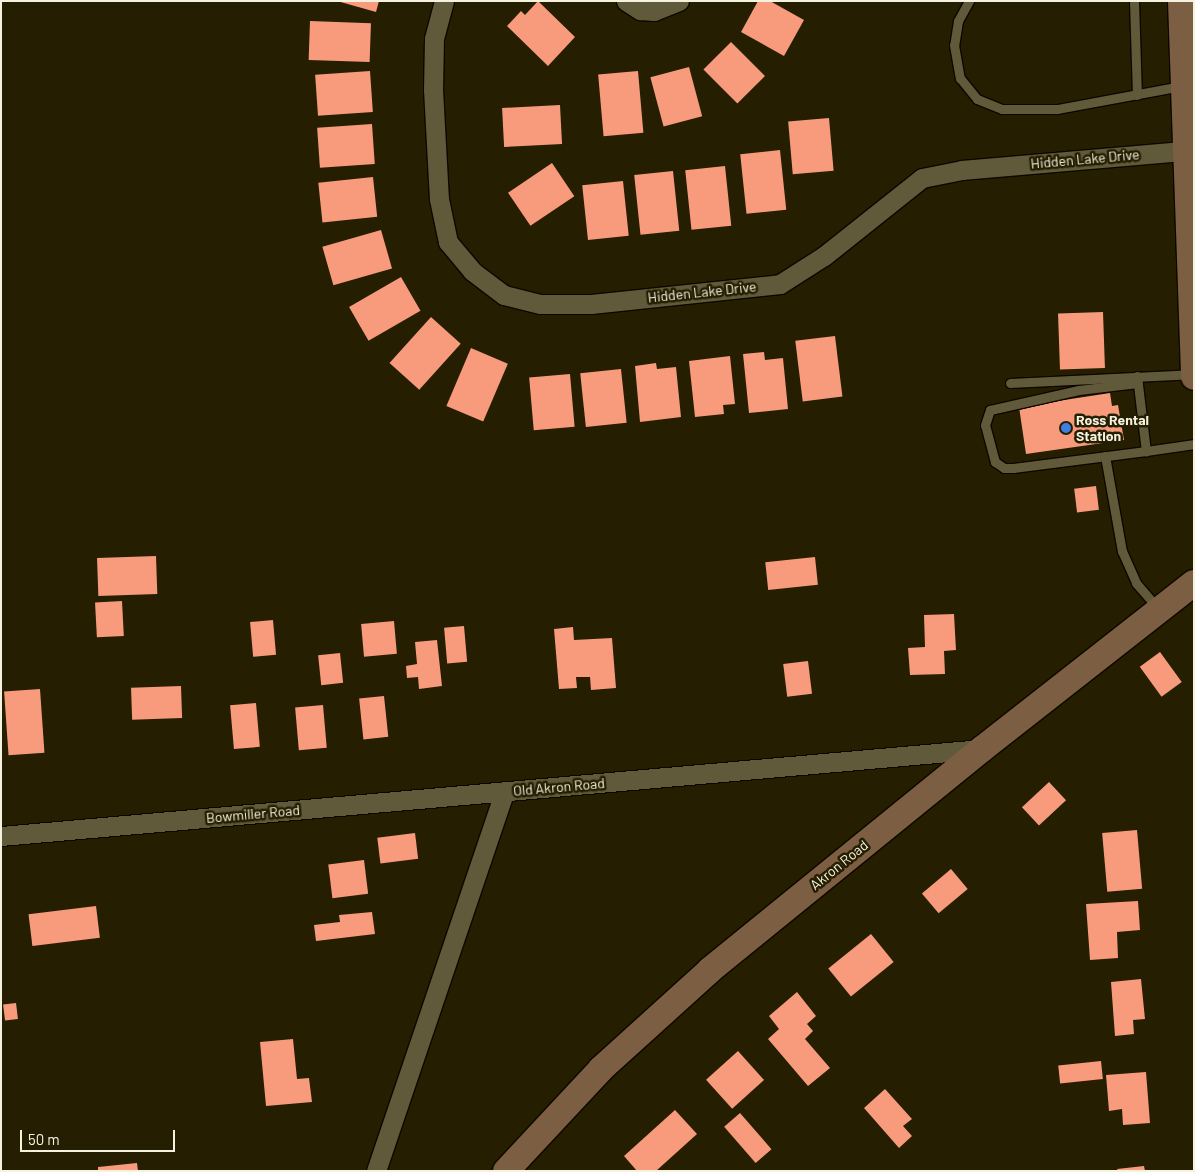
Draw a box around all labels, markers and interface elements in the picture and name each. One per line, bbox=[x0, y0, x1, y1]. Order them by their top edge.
street label: Hidden Lake Drive bbox=[1030, 146, 1140, 172]
street label: Hidden Lake Drive bbox=[647, 278, 757, 306]
place label: Ross Rental Station bbox=[1076, 412, 1149, 444]
marker: Ross Rental Station bbox=[1060, 422, 1072, 434]
street label: Old Akron Road bbox=[513, 775, 605, 799]
street label: Bowmiller Road bbox=[205, 802, 301, 826]
street label: Akron Road bbox=[807, 837, 871, 893]
scale bar bbox=[22, 1120, 178, 1152]
text: 50 m bbox=[28, 1130, 60, 1148]

